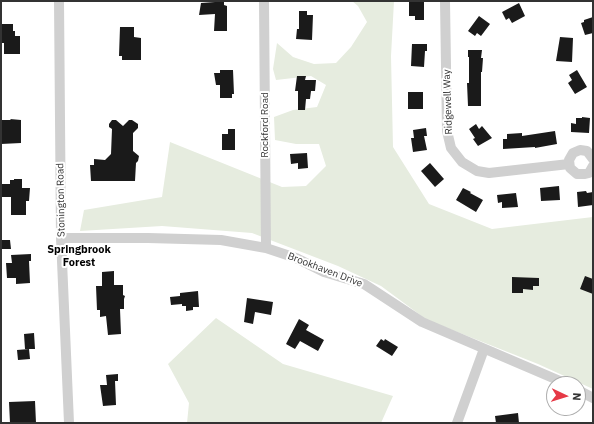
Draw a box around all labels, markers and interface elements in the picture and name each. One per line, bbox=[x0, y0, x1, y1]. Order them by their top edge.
street label: Ridgewell Way bbox=[441, 69, 455, 135]
street label: Rockford Road bbox=[259, 92, 271, 158]
street label: Stonington Road bbox=[54, 163, 68, 237]
district label: Springbrook Forest bbox=[47, 243, 111, 269]
street label: Brookhaven Drive bbox=[286, 250, 364, 290]
north arrow bbox=[546, 376, 586, 416]
text: N bbox=[570, 392, 584, 401]

